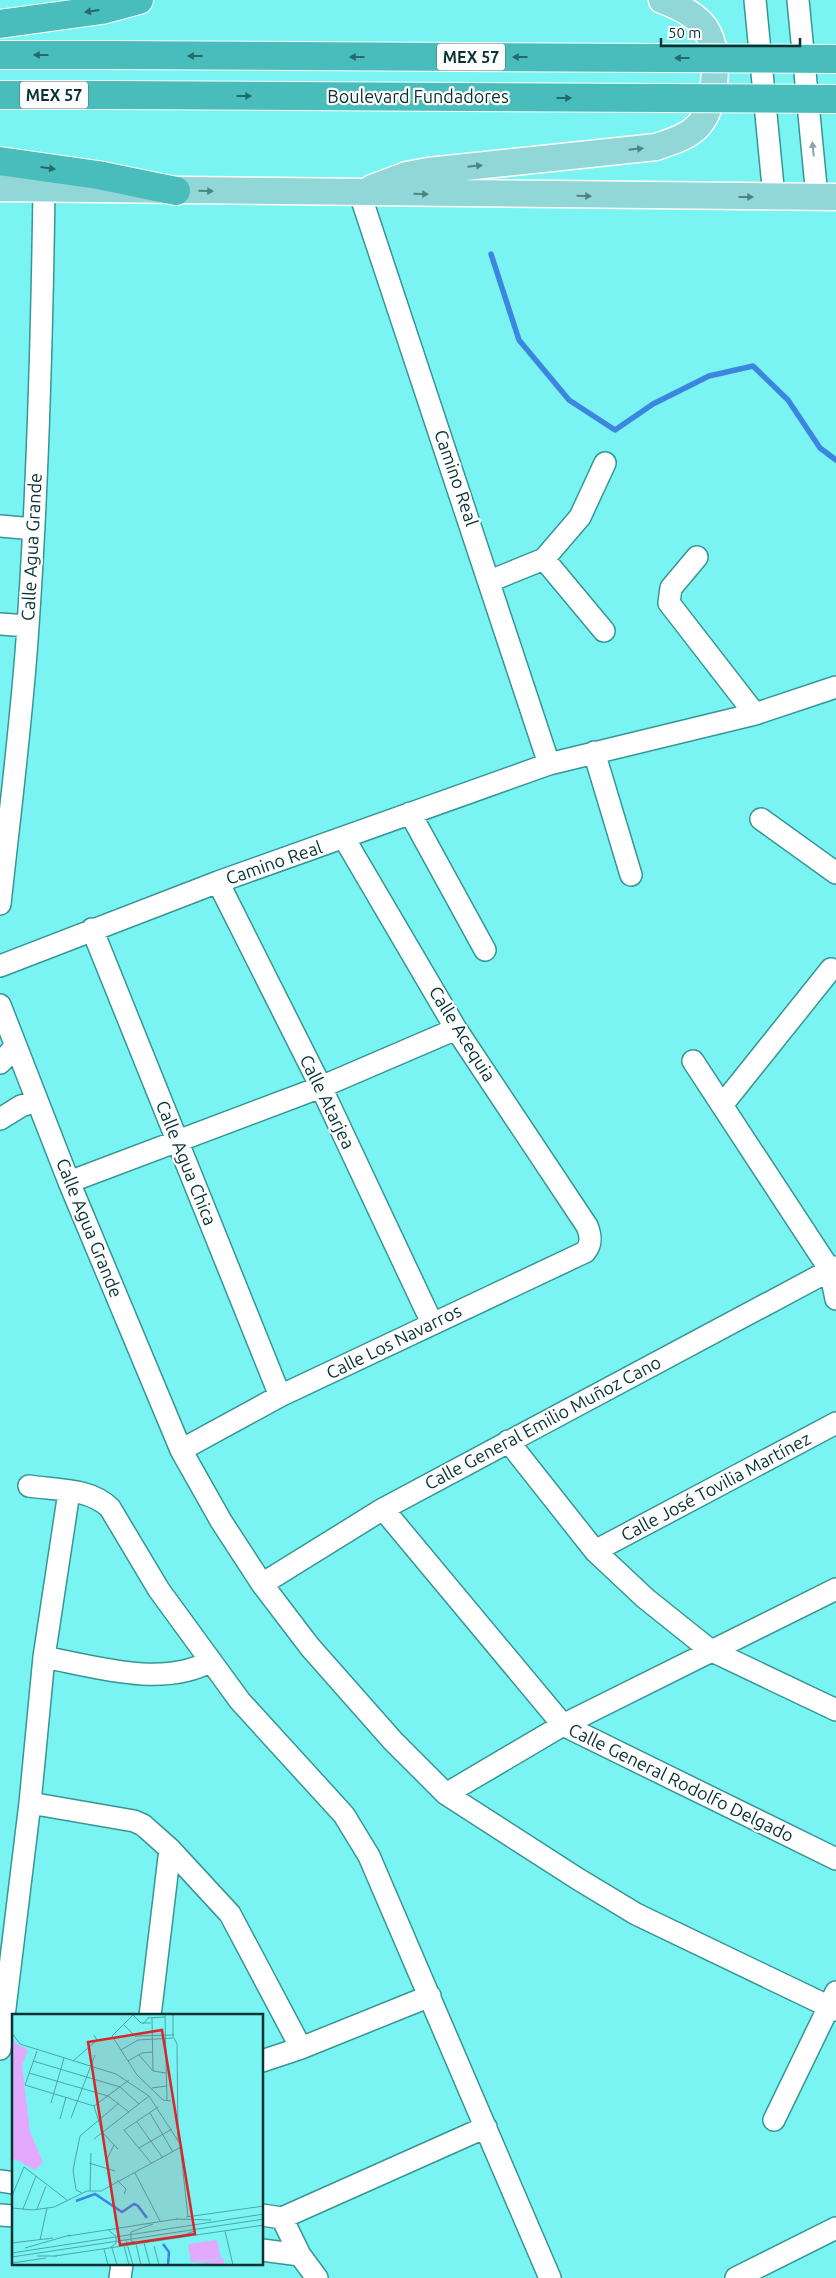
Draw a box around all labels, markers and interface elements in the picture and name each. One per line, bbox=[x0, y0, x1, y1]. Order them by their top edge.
one-way arrow bbox=[84, 8, 100, 16]
scale bar bbox=[661, 15, 800, 47]
text: 50 m bbox=[668, 24, 701, 41]
road number: MEX 57 bbox=[437, 44, 505, 70]
one-way arrow bbox=[32, 51, 48, 59]
one-way arrow bbox=[187, 52, 203, 60]
one-way arrow bbox=[349, 53, 365, 61]
one-way arrow bbox=[512, 53, 528, 61]
one-way arrow bbox=[674, 54, 690, 62]
road number: MEX 57 bbox=[20, 82, 88, 108]
street label: Boulevard Fundadores bbox=[327, 86, 509, 106]
one-way arrow bbox=[236, 92, 252, 100]
one-way arrow bbox=[556, 94, 572, 102]
one-way arrow bbox=[808, 140, 816, 156]
one-way arrow bbox=[628, 145, 644, 153]
one-way arrow bbox=[467, 162, 483, 170]
one-way arrow bbox=[41, 164, 57, 172]
one-way arrow bbox=[198, 187, 214, 195]
one-way arrow bbox=[413, 190, 429, 198]
one-way arrow bbox=[576, 192, 592, 200]
one-way arrow bbox=[738, 193, 754, 201]
street label: Camino Real bbox=[431, 427, 483, 529]
street label: Calle Agua Grande bbox=[17, 472, 45, 621]
street label: Camino Real bbox=[223, 836, 325, 888]
street label: Calle Acequia bbox=[426, 982, 500, 1085]
street label: Calle Atarjea bbox=[297, 1051, 359, 1152]
street label: Calle Agua Chica bbox=[153, 1097, 221, 1228]
street label: Calle Agua Grande bbox=[53, 1155, 127, 1300]
street label: Calle Los Navarros bbox=[323, 1300, 464, 1382]
street label: Calle General Emilio Muñoz Cano bbox=[421, 1351, 664, 1493]
street label: Calle José Tovilia Martínez bbox=[617, 1428, 814, 1545]
street label: Calle General Rodolfo Delgado bbox=[566, 1719, 797, 1845]
inset map bbox=[12, 2014, 264, 2266]

